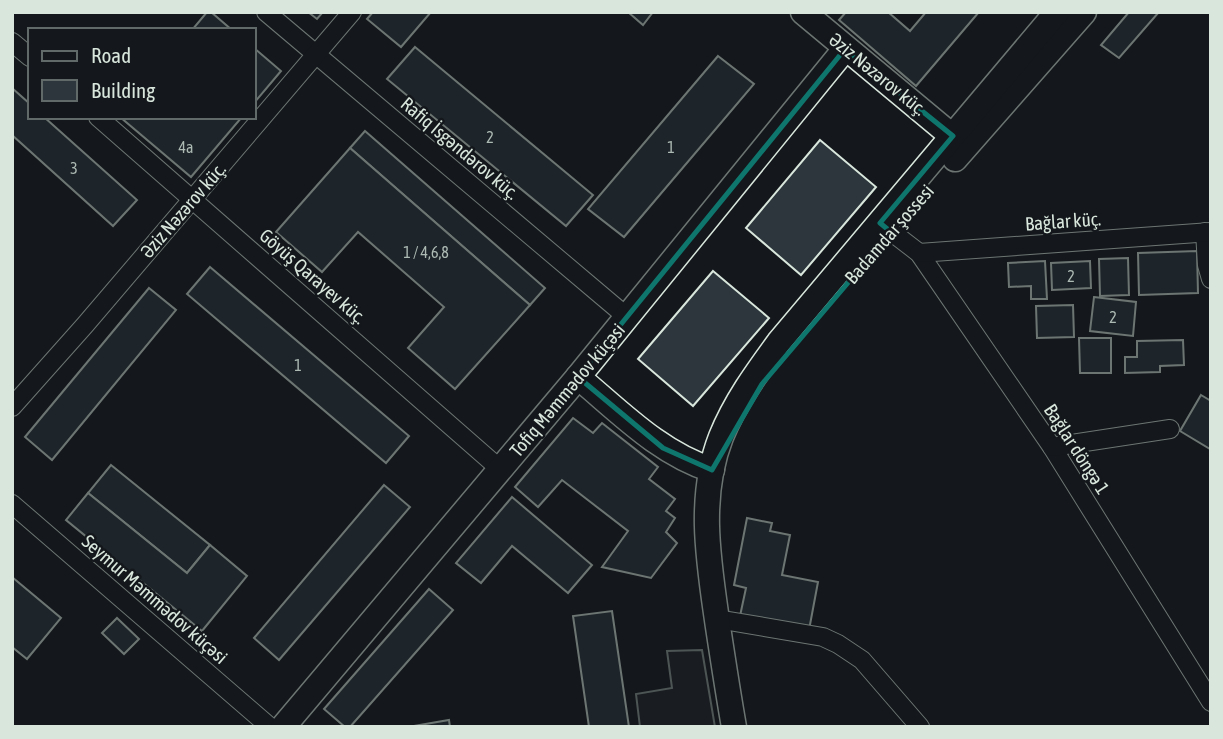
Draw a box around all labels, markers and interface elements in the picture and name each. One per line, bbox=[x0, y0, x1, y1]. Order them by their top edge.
legend bbox=[28, 28, 256, 119]
street label: Əziz Nəzərov küç. bbox=[825, 28, 931, 120]
text: Road bbox=[91, 43, 131, 67]
text: Building bbox=[91, 78, 155, 102]
street label: Rafiq İsgəndərov küç. bbox=[397, 92, 523, 204]
house number: 2 bbox=[486, 128, 494, 146]
house number: 4a bbox=[179, 138, 193, 156]
house number: 1 bbox=[667, 138, 675, 156]
street label: Əziz Nəzərov küç. bbox=[136, 158, 230, 262]
house number: 3 bbox=[70, 159, 78, 177]
street label: Badamdar şossesi bbox=[840, 180, 938, 288]
street label: Bağlar küç. bbox=[1024, 207, 1102, 235]
street label: Göyüş Qarayev küç. bbox=[255, 224, 371, 328]
house number: 1 / 4,6,8 bbox=[403, 243, 449, 261]
house number: 2 bbox=[1067, 267, 1075, 285]
house number: 2 bbox=[1109, 308, 1117, 326]
street label: Tofiq Məmmədov küçəsi bbox=[505, 319, 629, 461]
house number: 1 bbox=[294, 356, 302, 374]
street label: Bağlar döngə 1 bbox=[1040, 400, 1114, 498]
street label: Seymur Məmmədov küçəsi bbox=[78, 530, 232, 668]

